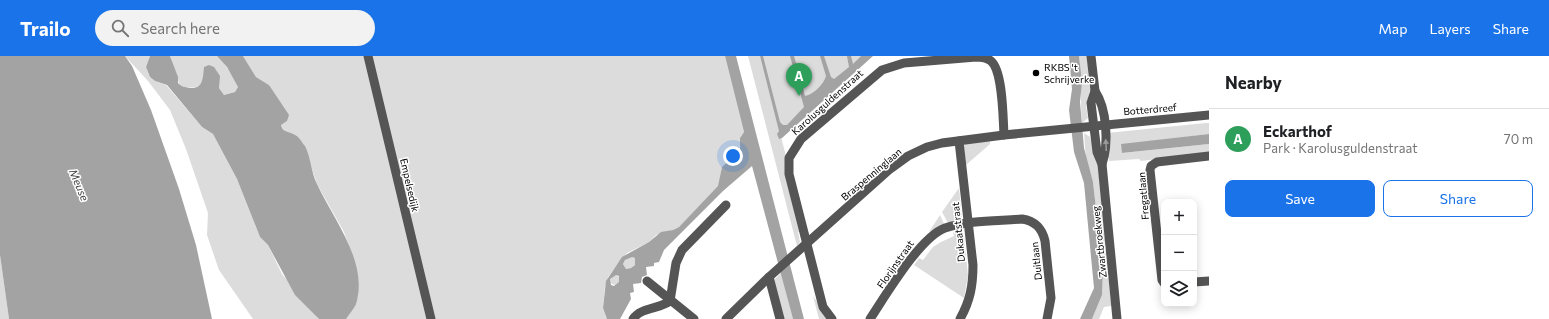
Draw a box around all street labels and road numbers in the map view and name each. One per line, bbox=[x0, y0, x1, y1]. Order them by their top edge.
street label: Karolusguldenstraat bbox=[789, 67, 865, 137]
street label: Botterdreef bbox=[1123, 101, 1177, 117]
street label: Braspenninglaan bbox=[838, 145, 904, 203]
street label: Empelsedijk bbox=[398, 157, 422, 213]
street label: Fregatlaan bbox=[1135, 172, 1151, 220]
street label: Dukaatstraat bbox=[949, 202, 967, 262]
street label: Zwartbroekweg bbox=[1089, 205, 1109, 279]
street label: Florijnstraat bbox=[874, 238, 916, 290]
street label: Duitlaan bbox=[1028, 241, 1044, 281]

